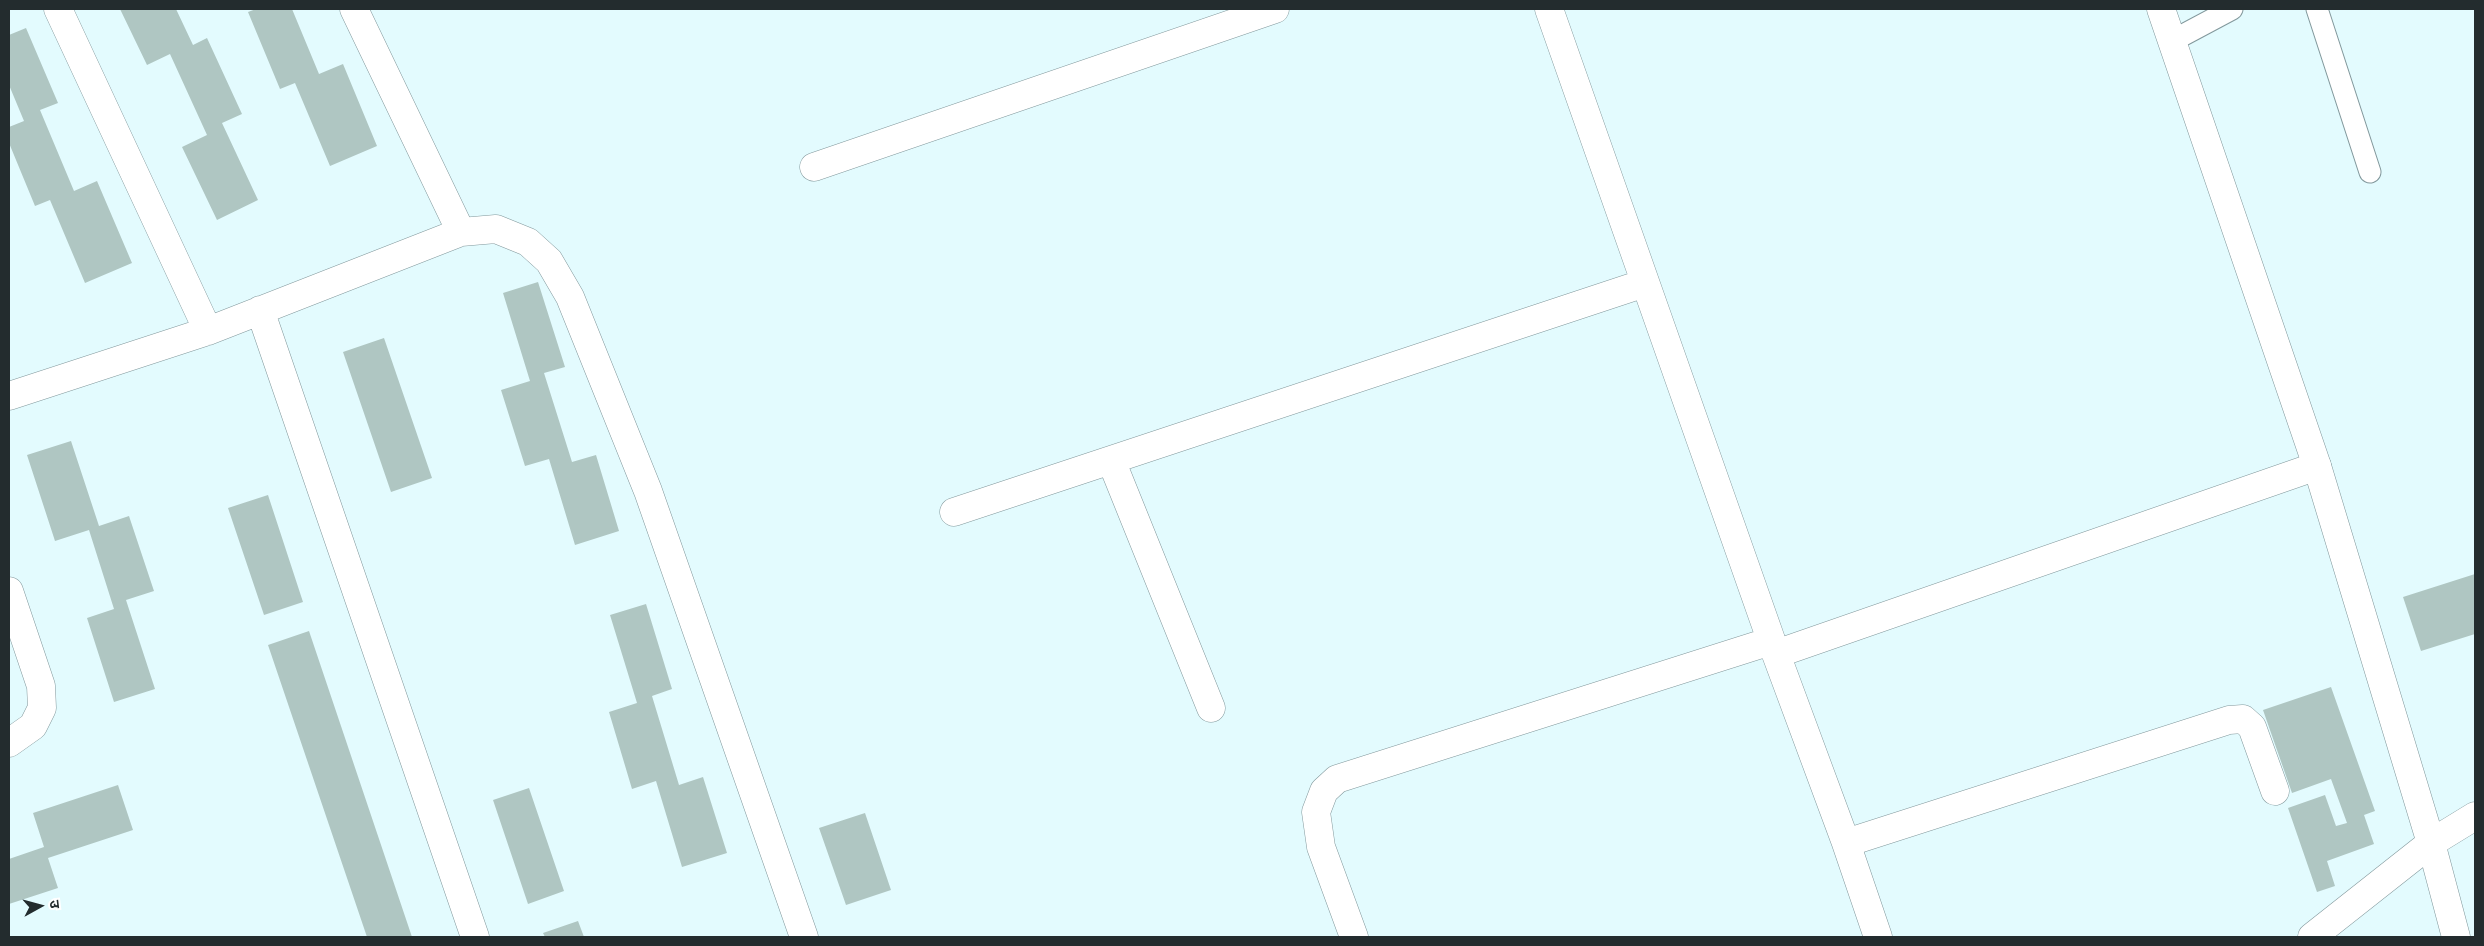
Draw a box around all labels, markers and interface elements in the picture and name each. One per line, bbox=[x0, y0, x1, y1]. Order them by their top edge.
north arrow bbox=[15, 881, 65, 931]
text: उ bbox=[45, 899, 65, 909]

